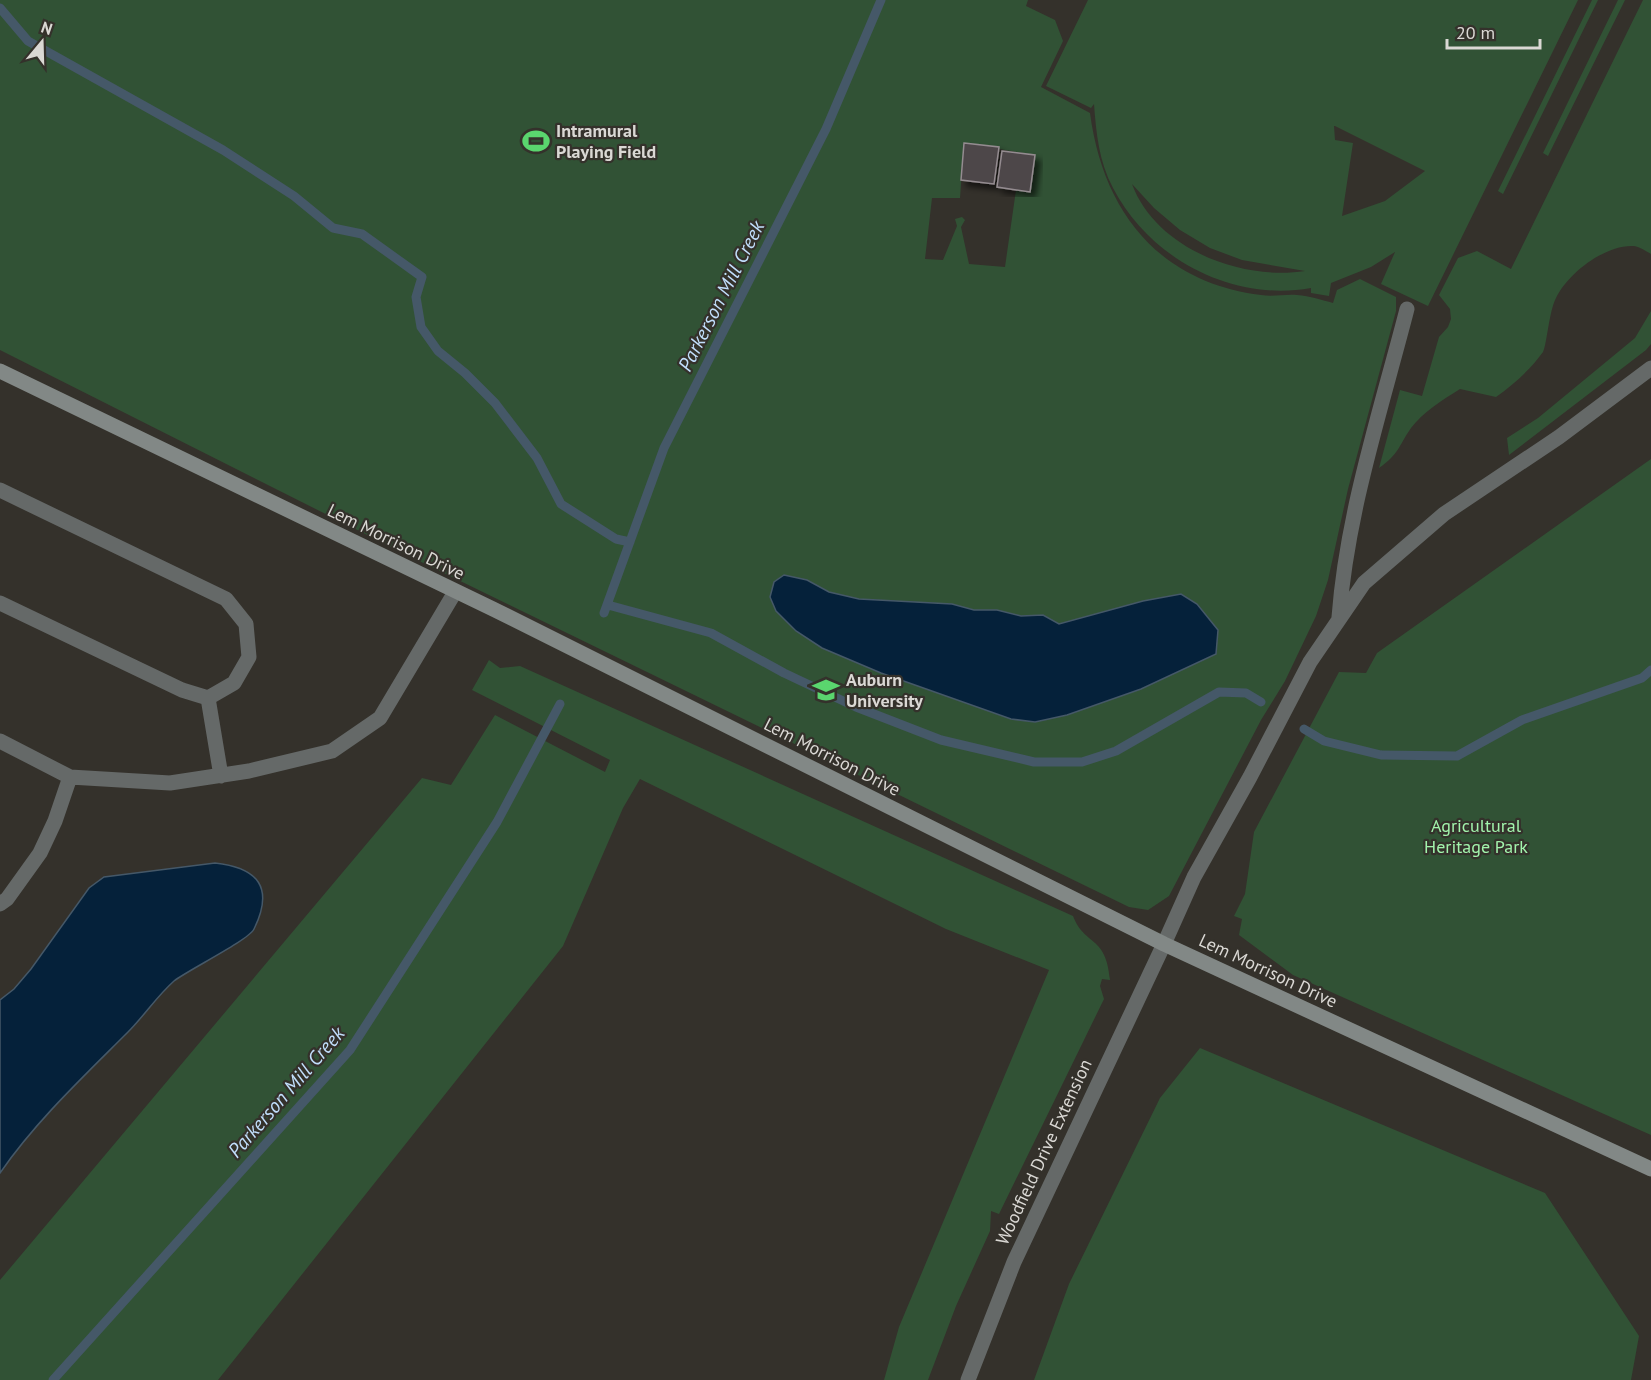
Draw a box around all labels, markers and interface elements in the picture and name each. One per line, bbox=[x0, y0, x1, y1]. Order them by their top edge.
north arrow bbox=[12, 12, 72, 72]
scale bar bbox=[1447, 12, 1540, 50]
text: N bbox=[39, 17, 55, 39]
text: 20 m bbox=[1456, 21, 1495, 44]
place label: Intramural Playing Field bbox=[556, 119, 656, 163]
sports icon: Intramural Playing Field bbox=[521, 126, 551, 156]
water label: Parkerson Mill Creek bbox=[672, 215, 771, 376]
street label: Lem Morrison Drive bbox=[324, 498, 469, 585]
place label: Auburn University bbox=[846, 668, 923, 712]
school or university icon: Auburn University bbox=[811, 675, 841, 705]
street label: Lem Morrison Drive bbox=[760, 712, 904, 801]
park label: Agricultural Heritage Park bbox=[1424, 814, 1528, 858]
street label: Lem Morrison Drive bbox=[1195, 928, 1341, 1013]
water label: Parkerson Mill Creek bbox=[222, 1020, 351, 1163]
street label: Woodfield Drive Extension bbox=[990, 1055, 1097, 1248]

